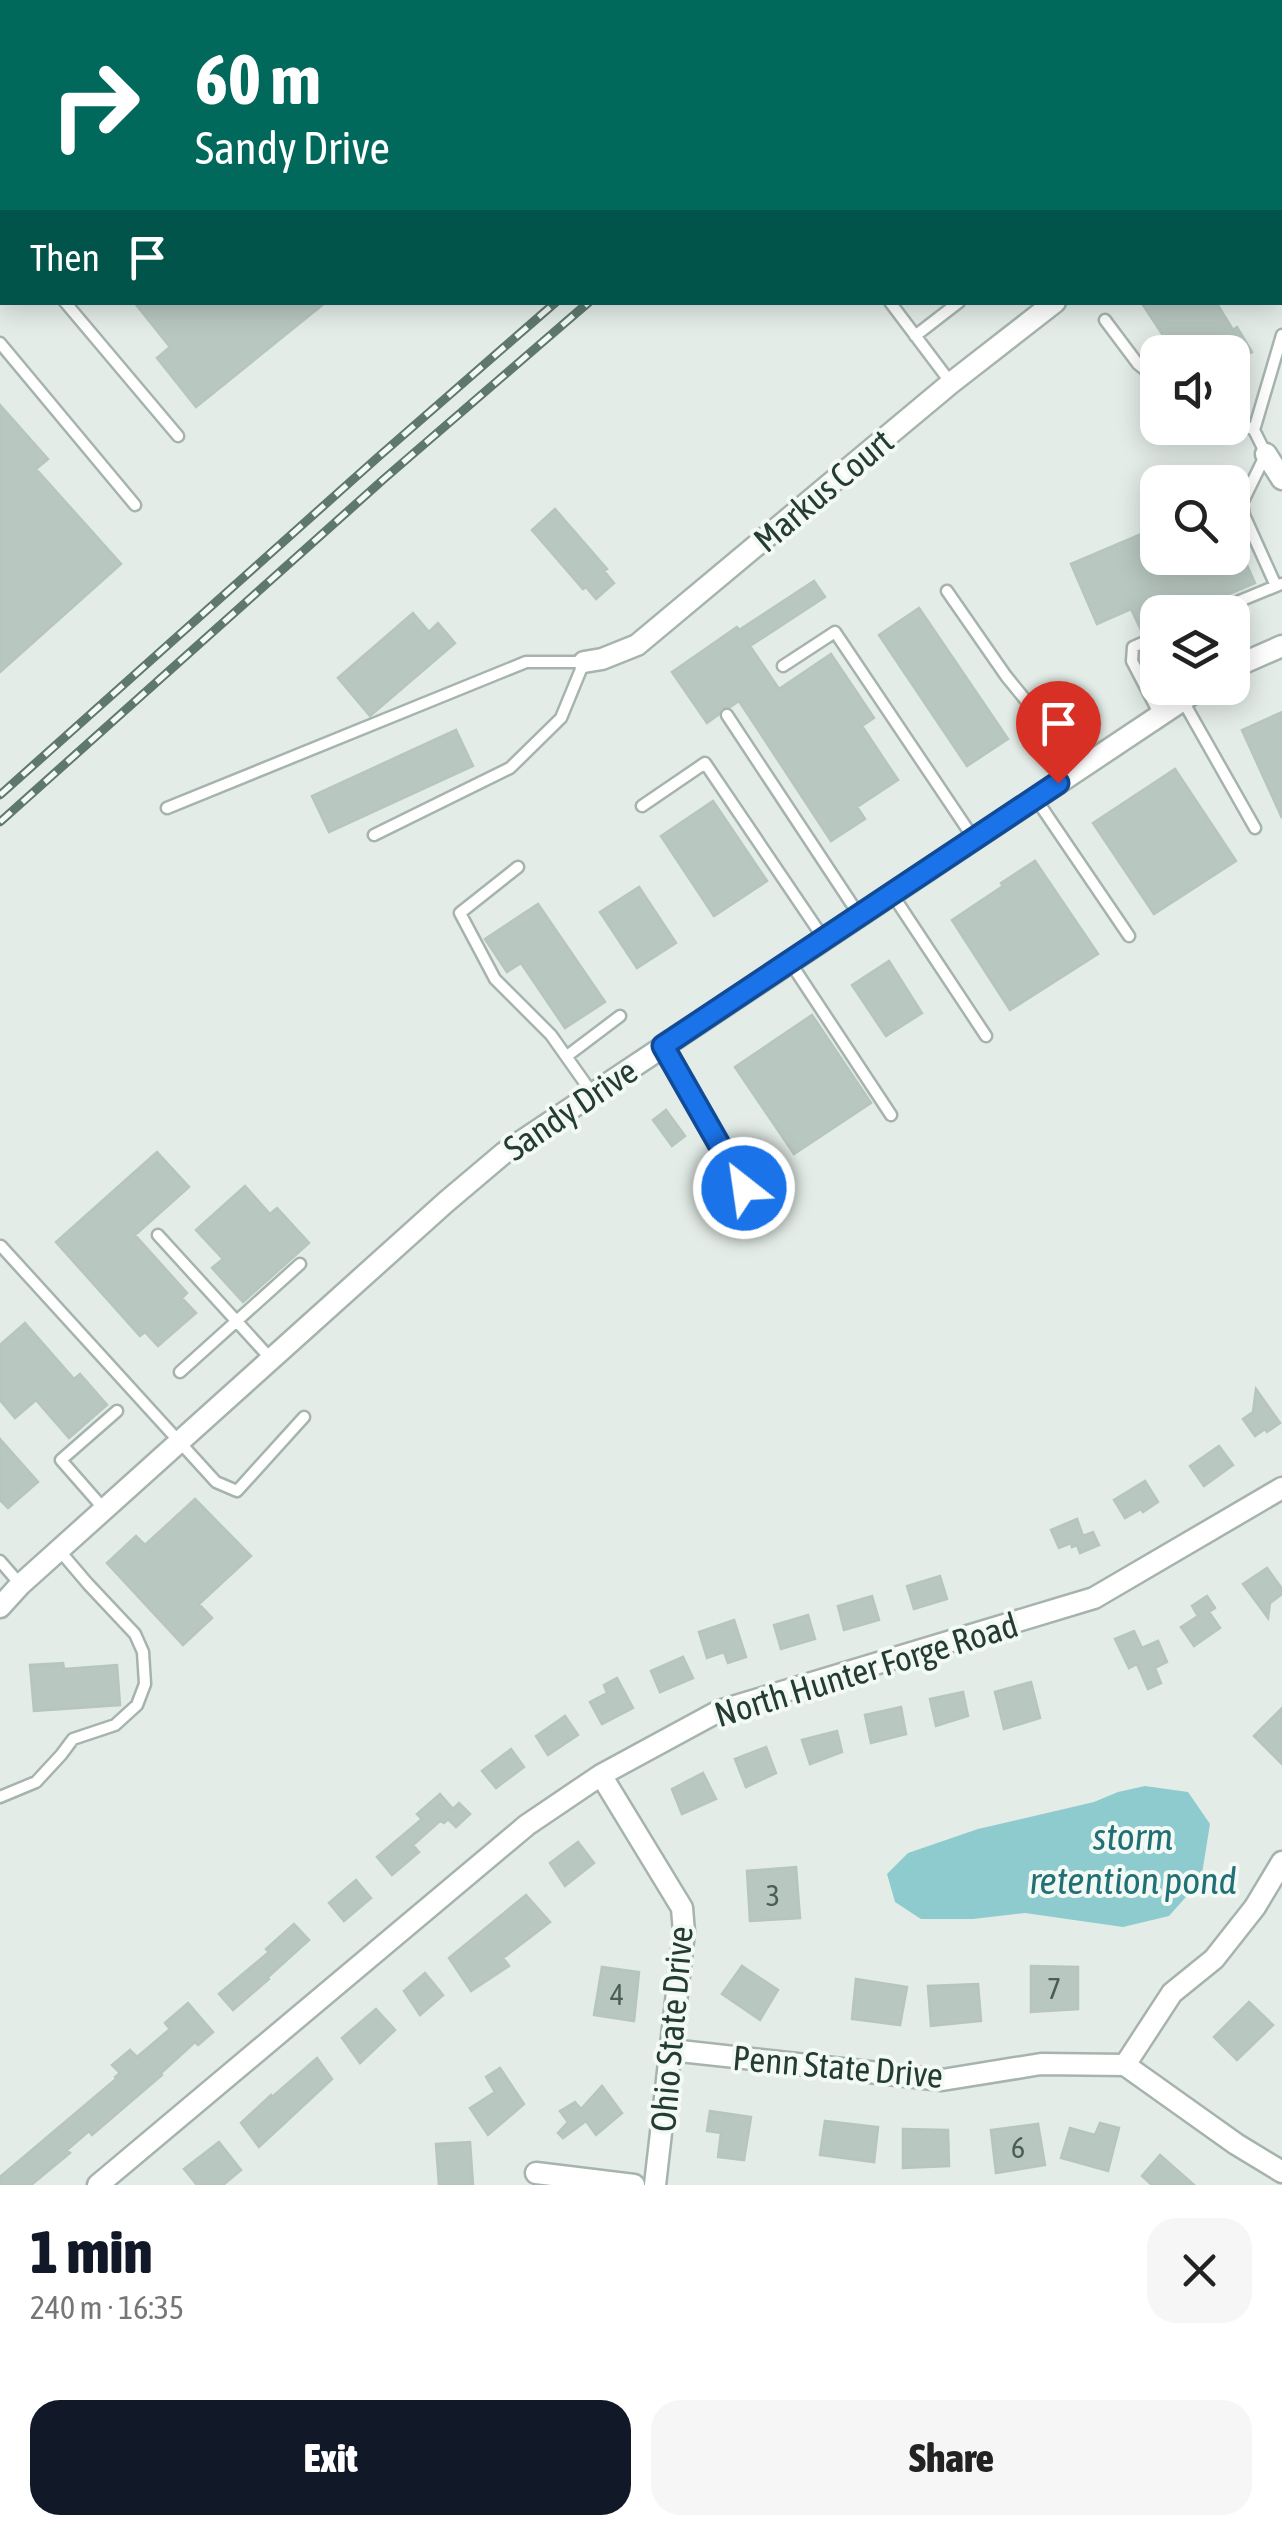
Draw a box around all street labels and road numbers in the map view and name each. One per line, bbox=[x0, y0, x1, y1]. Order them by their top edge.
street label: Markus Court bbox=[746, 420, 900, 560]
street label: Sandy Drive bbox=[496, 1050, 644, 1168]
street label: North Hunter Forge Road bbox=[710, 1604, 1022, 1734]
street label: Ohio State Drive bbox=[642, 1925, 700, 2133]
street label: Penn State Drive bbox=[731, 2037, 945, 2095]

